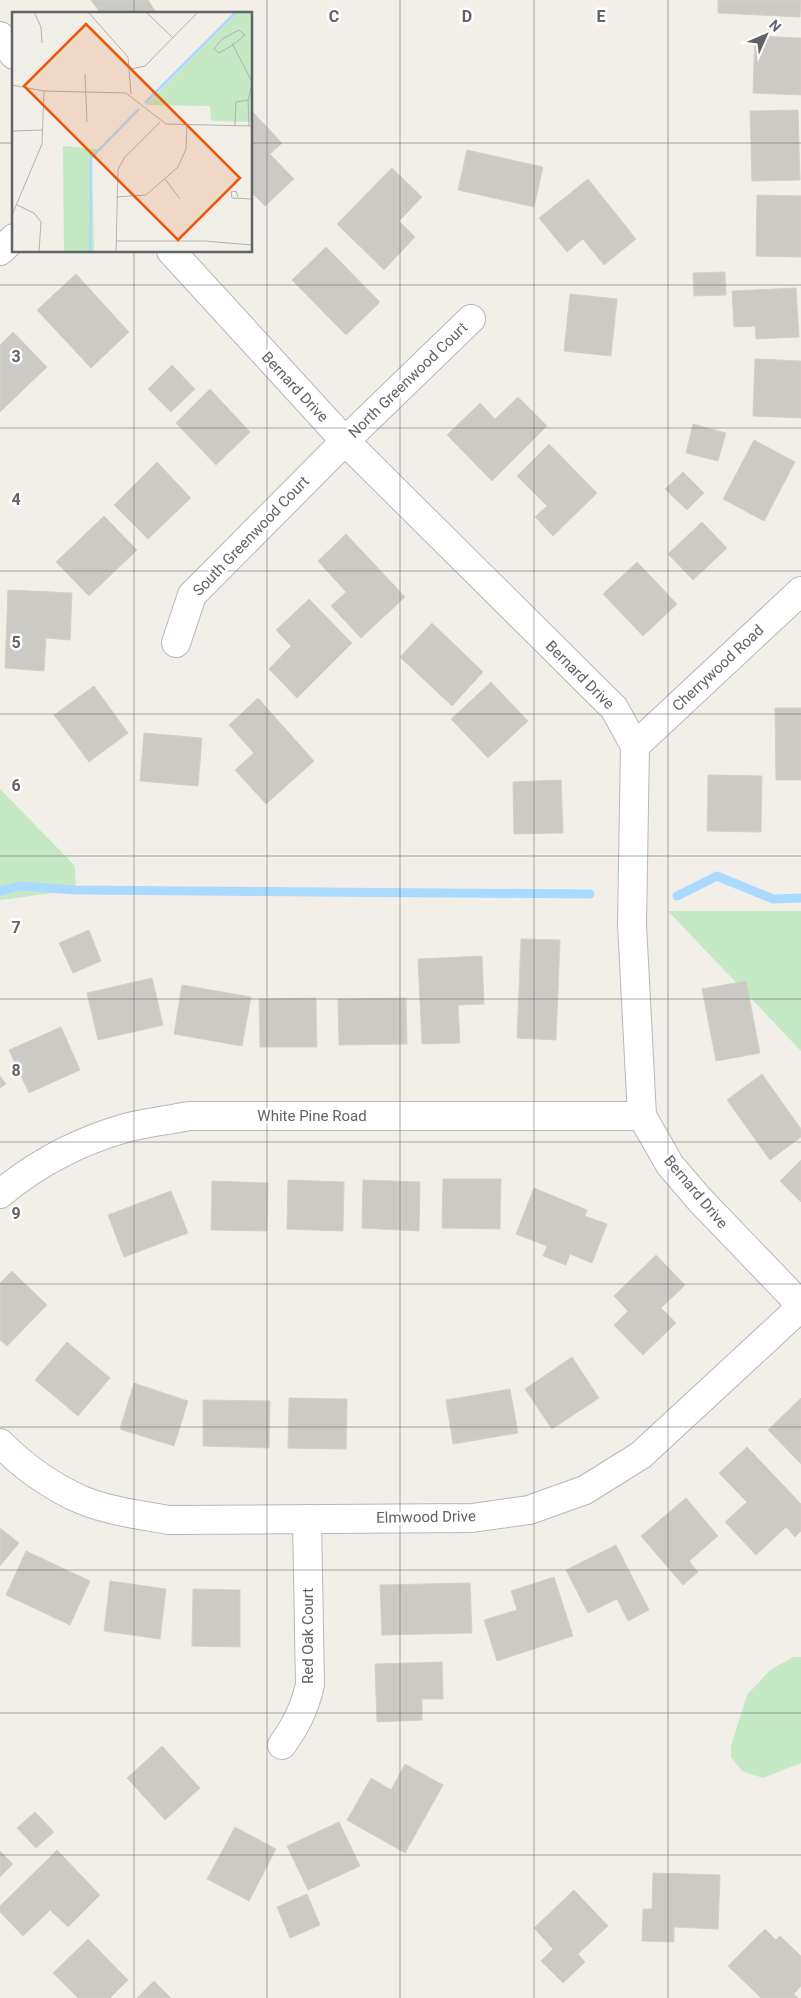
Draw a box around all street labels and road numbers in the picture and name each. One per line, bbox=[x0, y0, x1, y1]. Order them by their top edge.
street label: North Greenwood Court bbox=[345, 318, 471, 442]
street label: Bernard Drive bbox=[258, 348, 332, 426]
street label: South Greenwood Court bbox=[189, 472, 313, 600]
street label: Cherrywood Road bbox=[669, 621, 767, 715]
street label: Bernard Drive bbox=[542, 637, 618, 713]
street label: White Pine Road bbox=[257, 1107, 367, 1125]
street label: Bernard Drive bbox=[660, 1152, 732, 1232]
street label: Elmwood Drive bbox=[376, 1507, 476, 1527]
street label: Red Oak Court bbox=[299, 1588, 317, 1684]

